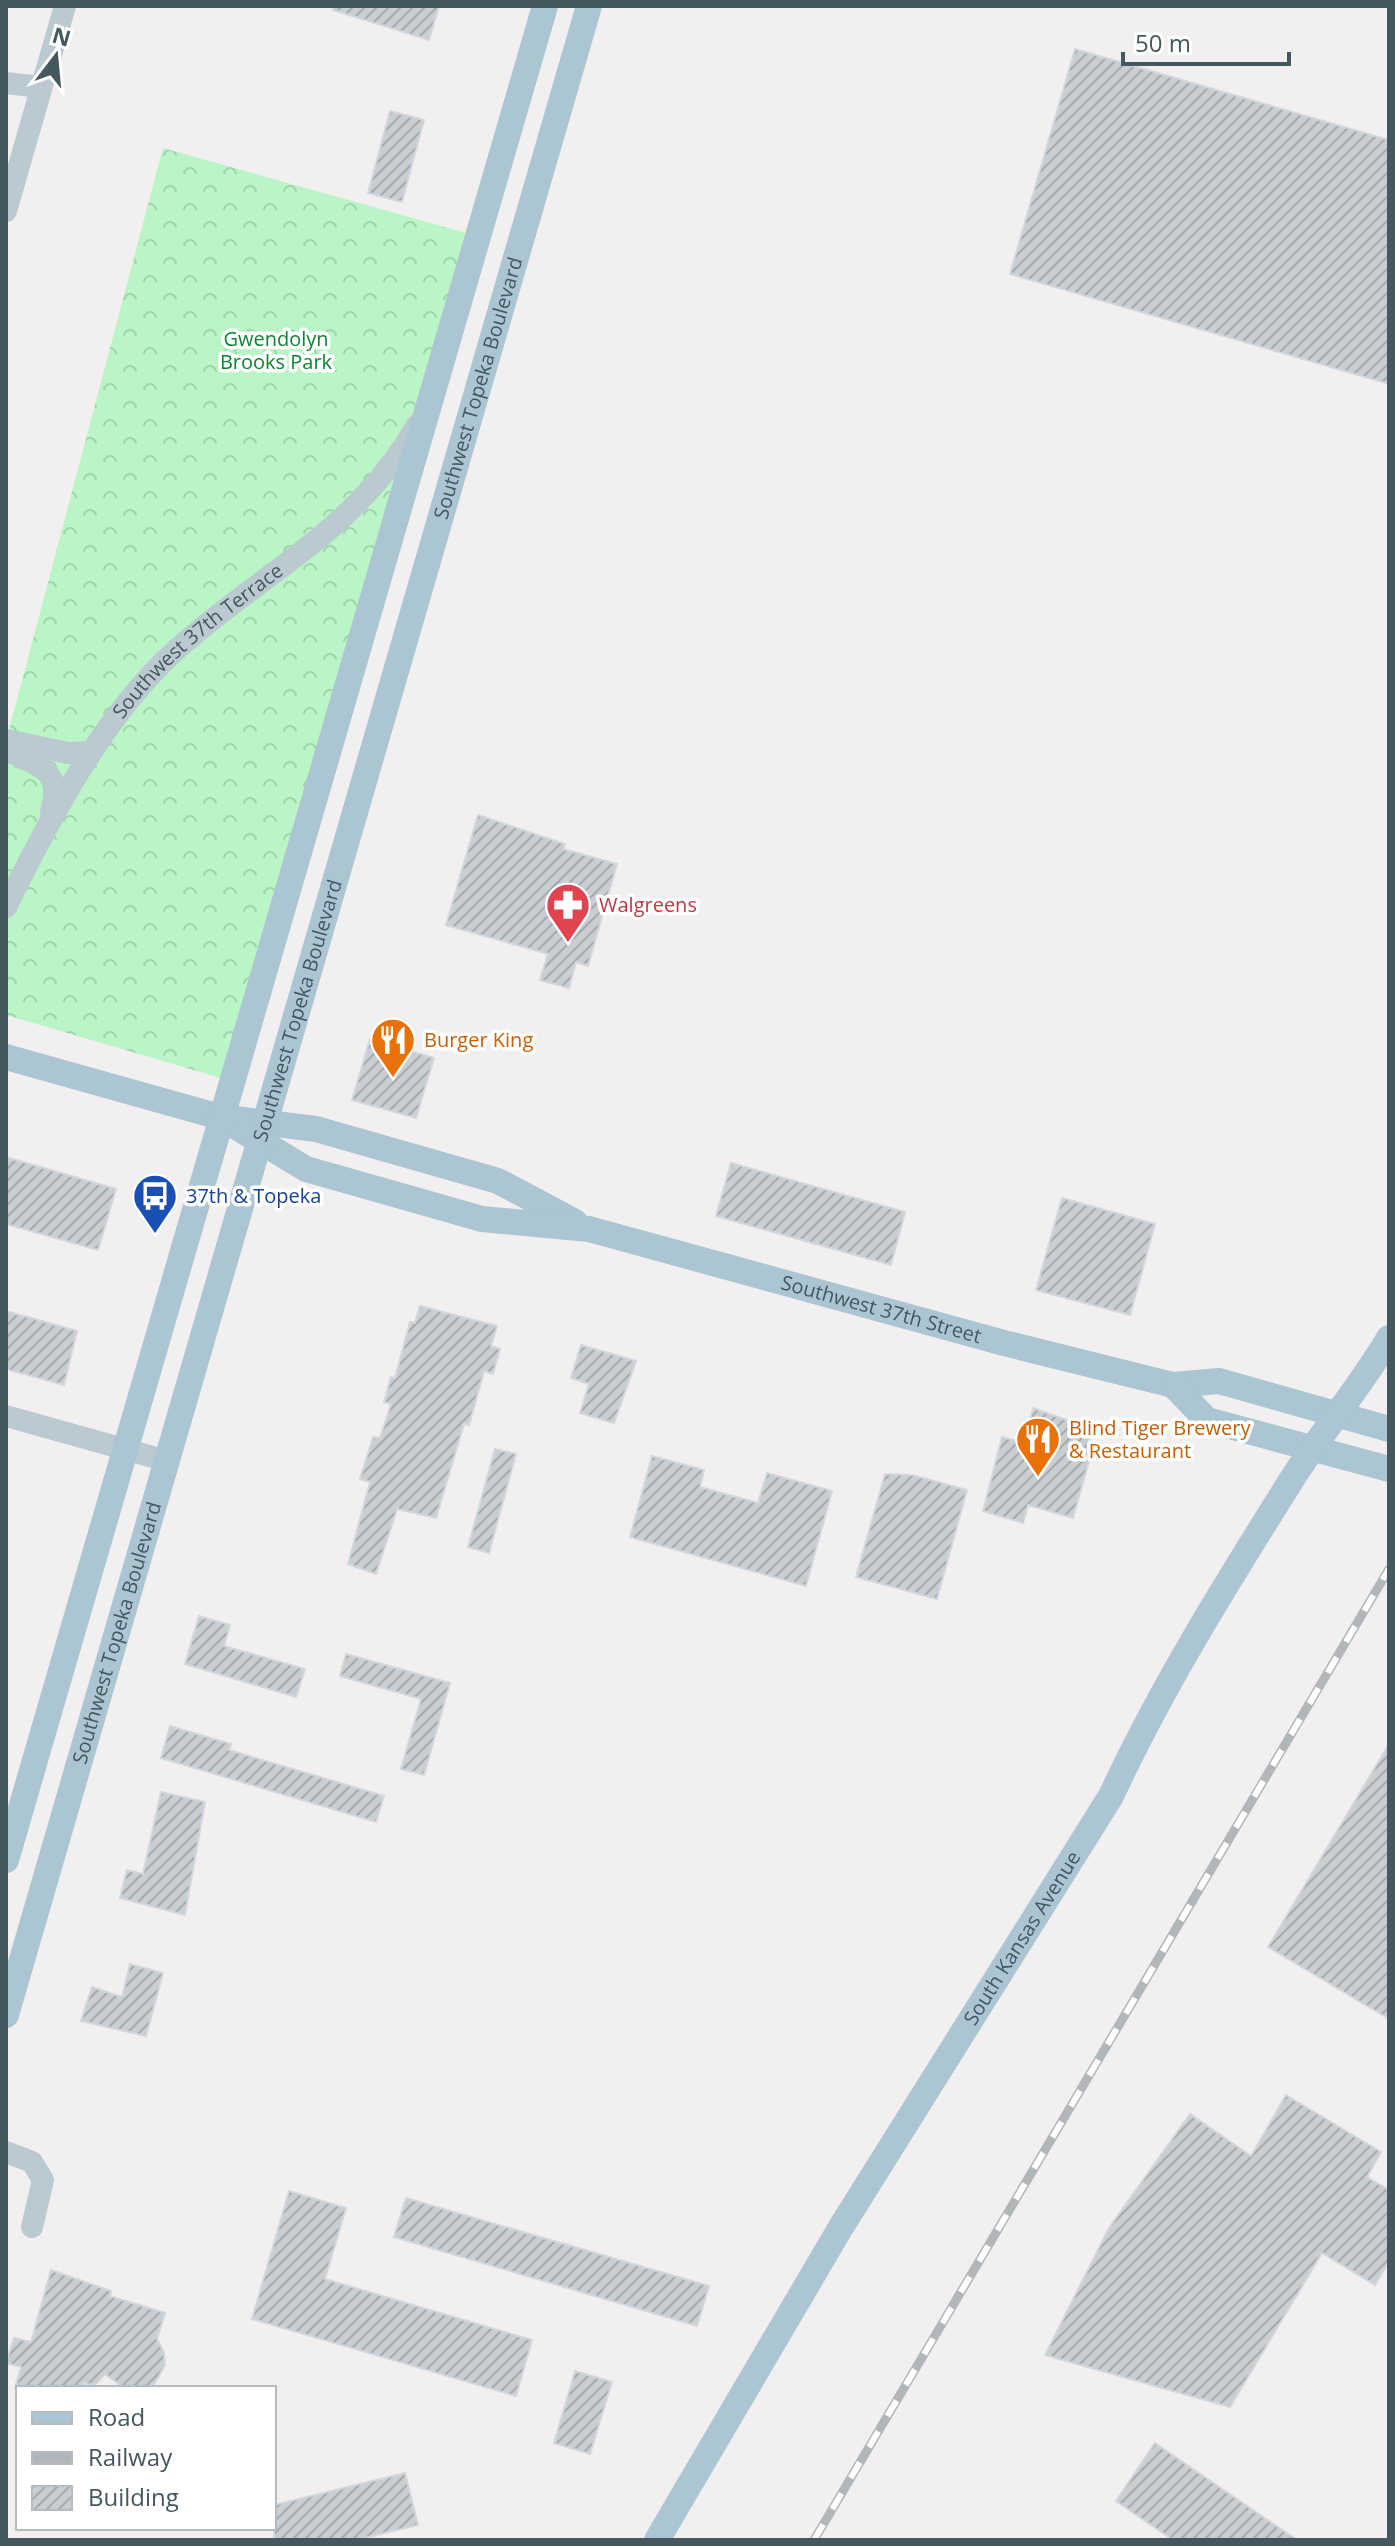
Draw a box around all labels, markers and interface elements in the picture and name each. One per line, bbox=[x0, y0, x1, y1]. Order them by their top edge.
north arrow bbox=[16, 16, 96, 96]
scale bar bbox=[1123, 16, 1289, 66]
text: N bbox=[49, 19, 75, 53]
text: 50 m bbox=[1135, 26, 1191, 59]
street label: Southwest Topeka Boulevard bbox=[427, 254, 528, 522]
park label: Gwendolyn Brooks Park bbox=[220, 325, 333, 375]
street label: Southwest 37th Terrace bbox=[106, 557, 288, 724]
street label: Southwest Topeka Boulevard bbox=[246, 876, 348, 1145]
pharmacy icon: Walgreens bbox=[544, 881, 592, 944]
place label: Walgreens bbox=[599, 891, 697, 918]
restaurant icon: Burger King bbox=[369, 1016, 417, 1079]
place label: Burger King bbox=[424, 1026, 533, 1053]
bus stop icon: 37th & Topeka bbox=[131, 1172, 179, 1235]
place label: 37th & Topeka bbox=[186, 1182, 321, 1209]
street label: Southwest 37th Street bbox=[778, 1268, 985, 1349]
place label: Blind Tiger Brewery & Restaurant bbox=[1069, 1414, 1251, 1464]
restaurant icon: Blind Tiger Brewery & Restaurant bbox=[1014, 1415, 1062, 1478]
street label: Southwest Topeka Boulevard bbox=[66, 1498, 167, 1767]
street label: South Kansas Avenue bbox=[957, 1846, 1086, 2030]
legend bbox=[16, 2386, 276, 2530]
text: Road bbox=[88, 2400, 145, 2433]
text: Railway bbox=[88, 2440, 173, 2473]
text: Building bbox=[88, 2480, 179, 2513]

